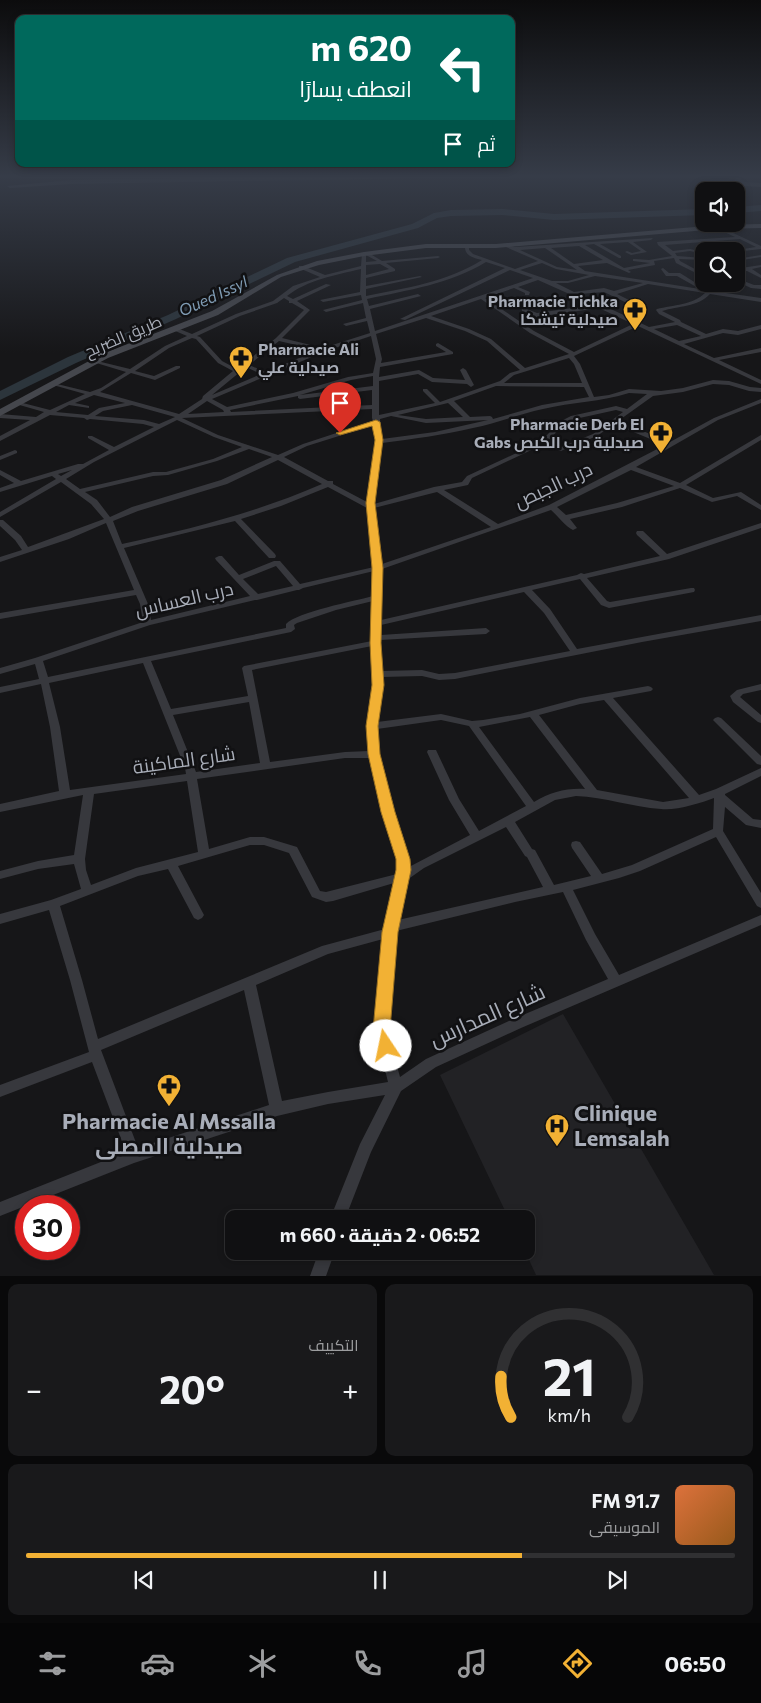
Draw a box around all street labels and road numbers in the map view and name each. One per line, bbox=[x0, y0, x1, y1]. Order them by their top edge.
street label: طريق الضريح bbox=[81, 311, 165, 363]
street label: درب الجبص bbox=[510, 456, 596, 514]
street label: درب العساس bbox=[132, 576, 236, 622]
street label: شارع الماكينة bbox=[131, 741, 237, 781]
street label: شارع المدارس bbox=[425, 977, 550, 1054]

